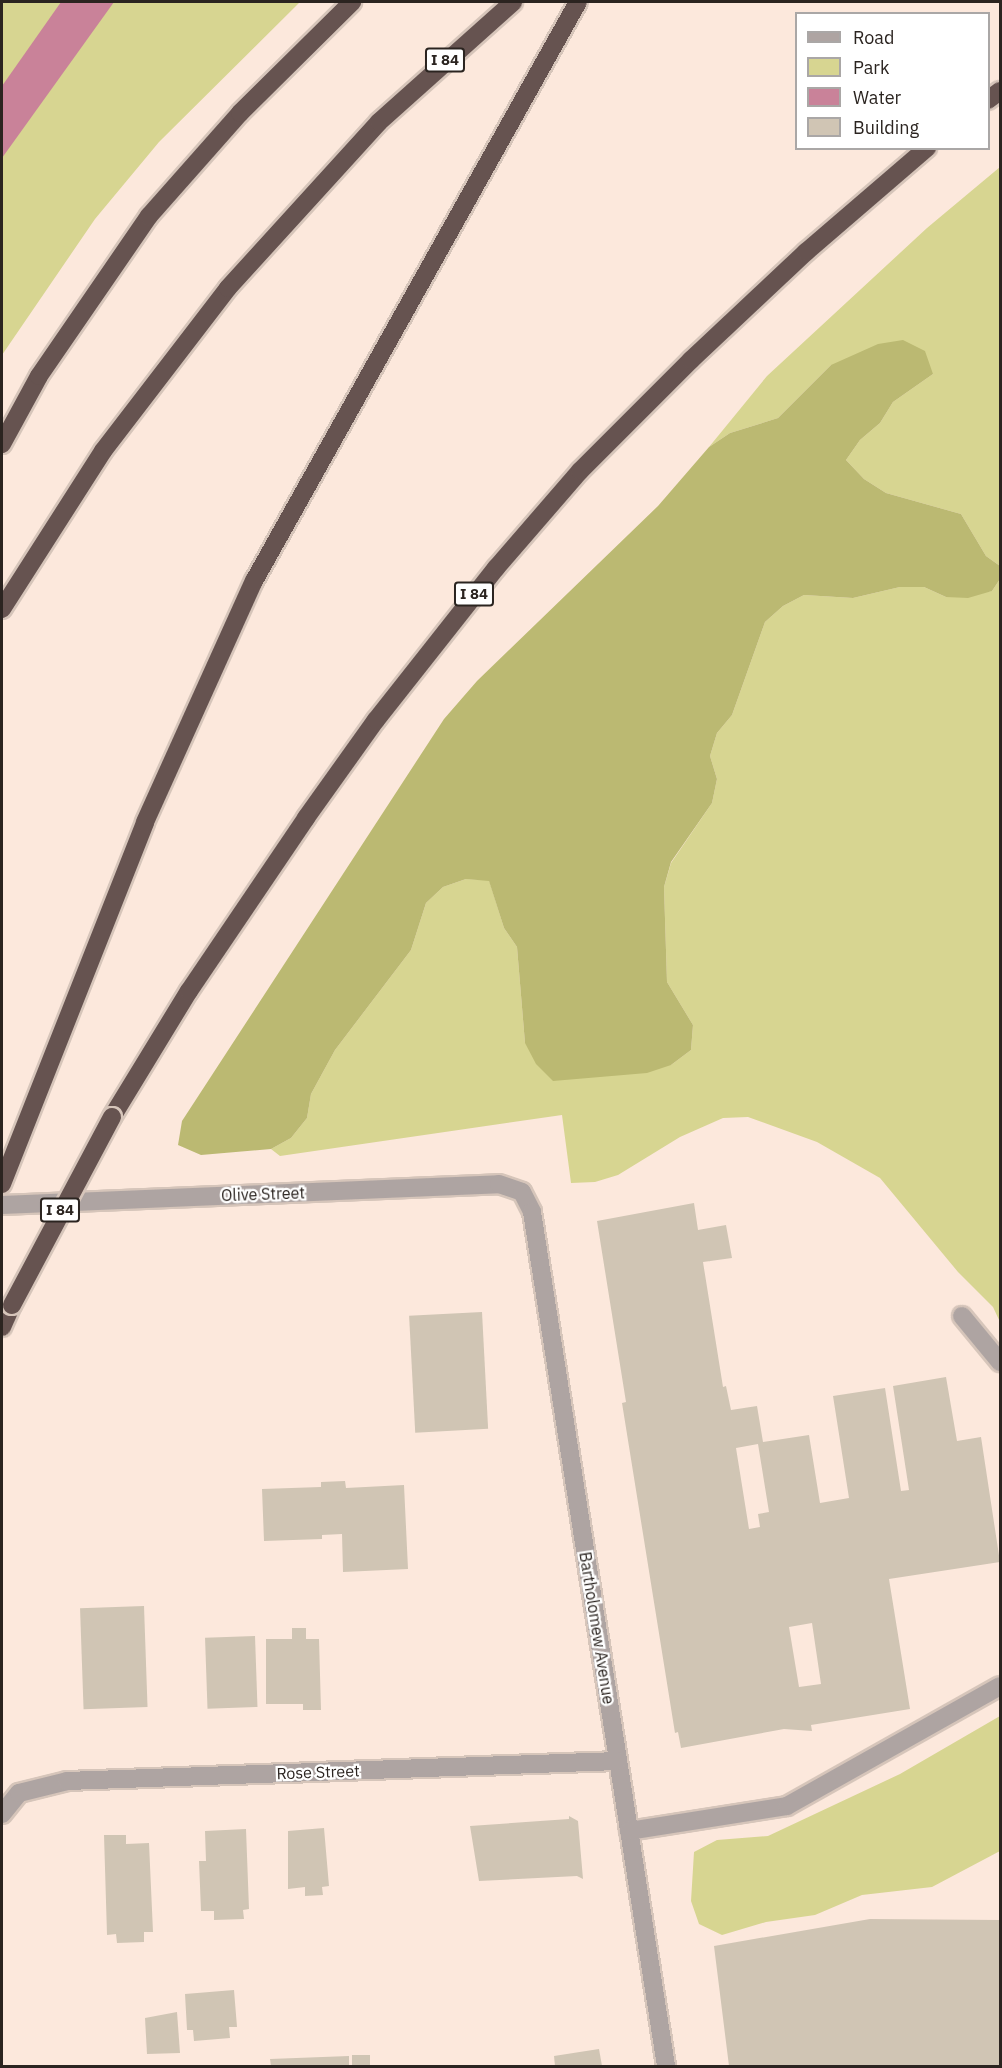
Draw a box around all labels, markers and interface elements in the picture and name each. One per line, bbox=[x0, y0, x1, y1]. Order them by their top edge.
legend bbox=[795, 12, 990, 150]
text: Road bbox=[853, 26, 894, 49]
road number: I 84 bbox=[424, 48, 466, 72]
text: Park bbox=[853, 56, 889, 79]
text: Water bbox=[853, 86, 901, 109]
text: Building bbox=[853, 116, 919, 139]
road number: I 84 bbox=[453, 582, 495, 606]
street label: Olive Street bbox=[221, 1183, 305, 1205]
road number: I 84 bbox=[39, 1198, 81, 1222]
street label: Bartholomew Avenue bbox=[575, 1550, 619, 1706]
street label: Rose Street bbox=[276, 1761, 360, 1783]

